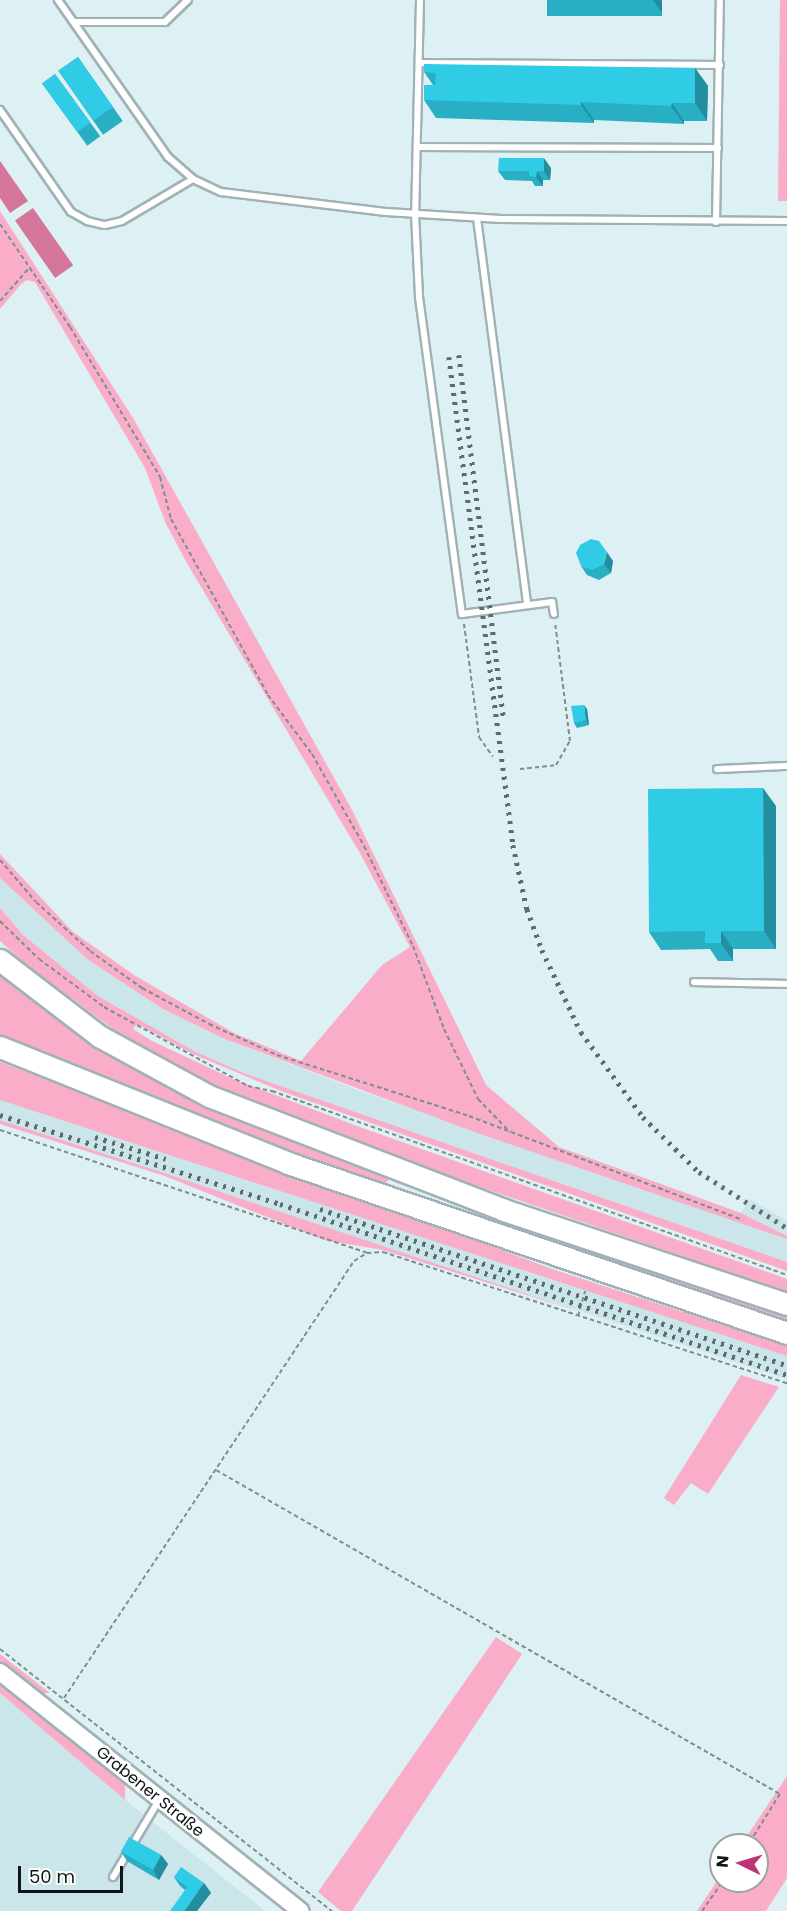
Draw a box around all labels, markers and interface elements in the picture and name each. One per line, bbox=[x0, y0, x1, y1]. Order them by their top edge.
street label: Grabener Straße bbox=[92, 1743, 208, 1841]
north arrow bbox=[709, 1833, 769, 1893]
scale bar bbox=[21, 1854, 126, 1892]
text: N bbox=[711, 1855, 735, 1869]
text: 50 m bbox=[29, 1864, 75, 1889]

